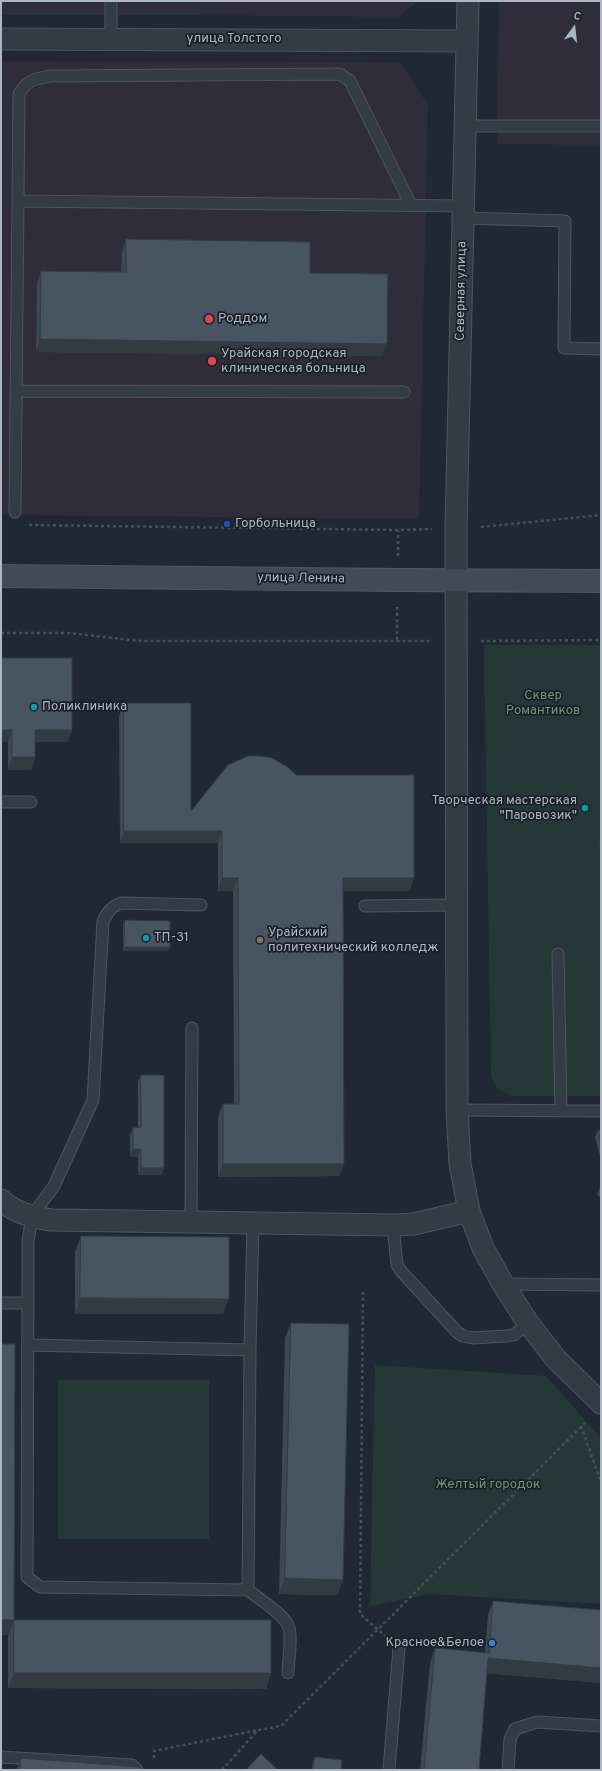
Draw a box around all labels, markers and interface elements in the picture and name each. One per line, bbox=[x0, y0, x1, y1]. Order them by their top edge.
north arrow bbox=[554, 8, 594, 48]
text: С bbox=[572, 9, 582, 24]
street label: улица Толстого bbox=[187, 31, 281, 47]
street label: Северная улица bbox=[453, 241, 471, 341]
place label: Роддом bbox=[218, 311, 267, 327]
marker: Роддом bbox=[203, 313, 215, 325]
place label: Урайская городская клиническая больница bbox=[221, 346, 365, 377]
marker: Урайская городская клиническая больница bbox=[206, 355, 218, 367]
place label: Горбольница bbox=[235, 516, 316, 532]
marker: Горбольница bbox=[222, 519, 232, 529]
street label: улица Ленина bbox=[257, 570, 345, 588]
park label: Сквер Романтиков bbox=[506, 688, 580, 719]
place label: Поликлиника bbox=[42, 699, 127, 715]
marker: Поликлиника bbox=[29, 702, 39, 712]
place label: Творческая мастерская "Паровозик" bbox=[432, 793, 577, 824]
marker: Творческая мастерская "Паровозик" bbox=[580, 803, 590, 813]
place label: Урайский политехнический колледж bbox=[268, 925, 438, 956]
place label: ТП-31 bbox=[154, 930, 189, 946]
marker: ТП-31 bbox=[141, 933, 151, 943]
marker: Урайский политехнический колледж bbox=[255, 935, 265, 945]
park label: Желтый городок bbox=[436, 1477, 540, 1493]
place label: Красное&Белое bbox=[386, 1635, 484, 1651]
marker: Красное&Белое bbox=[487, 1638, 497, 1648]

